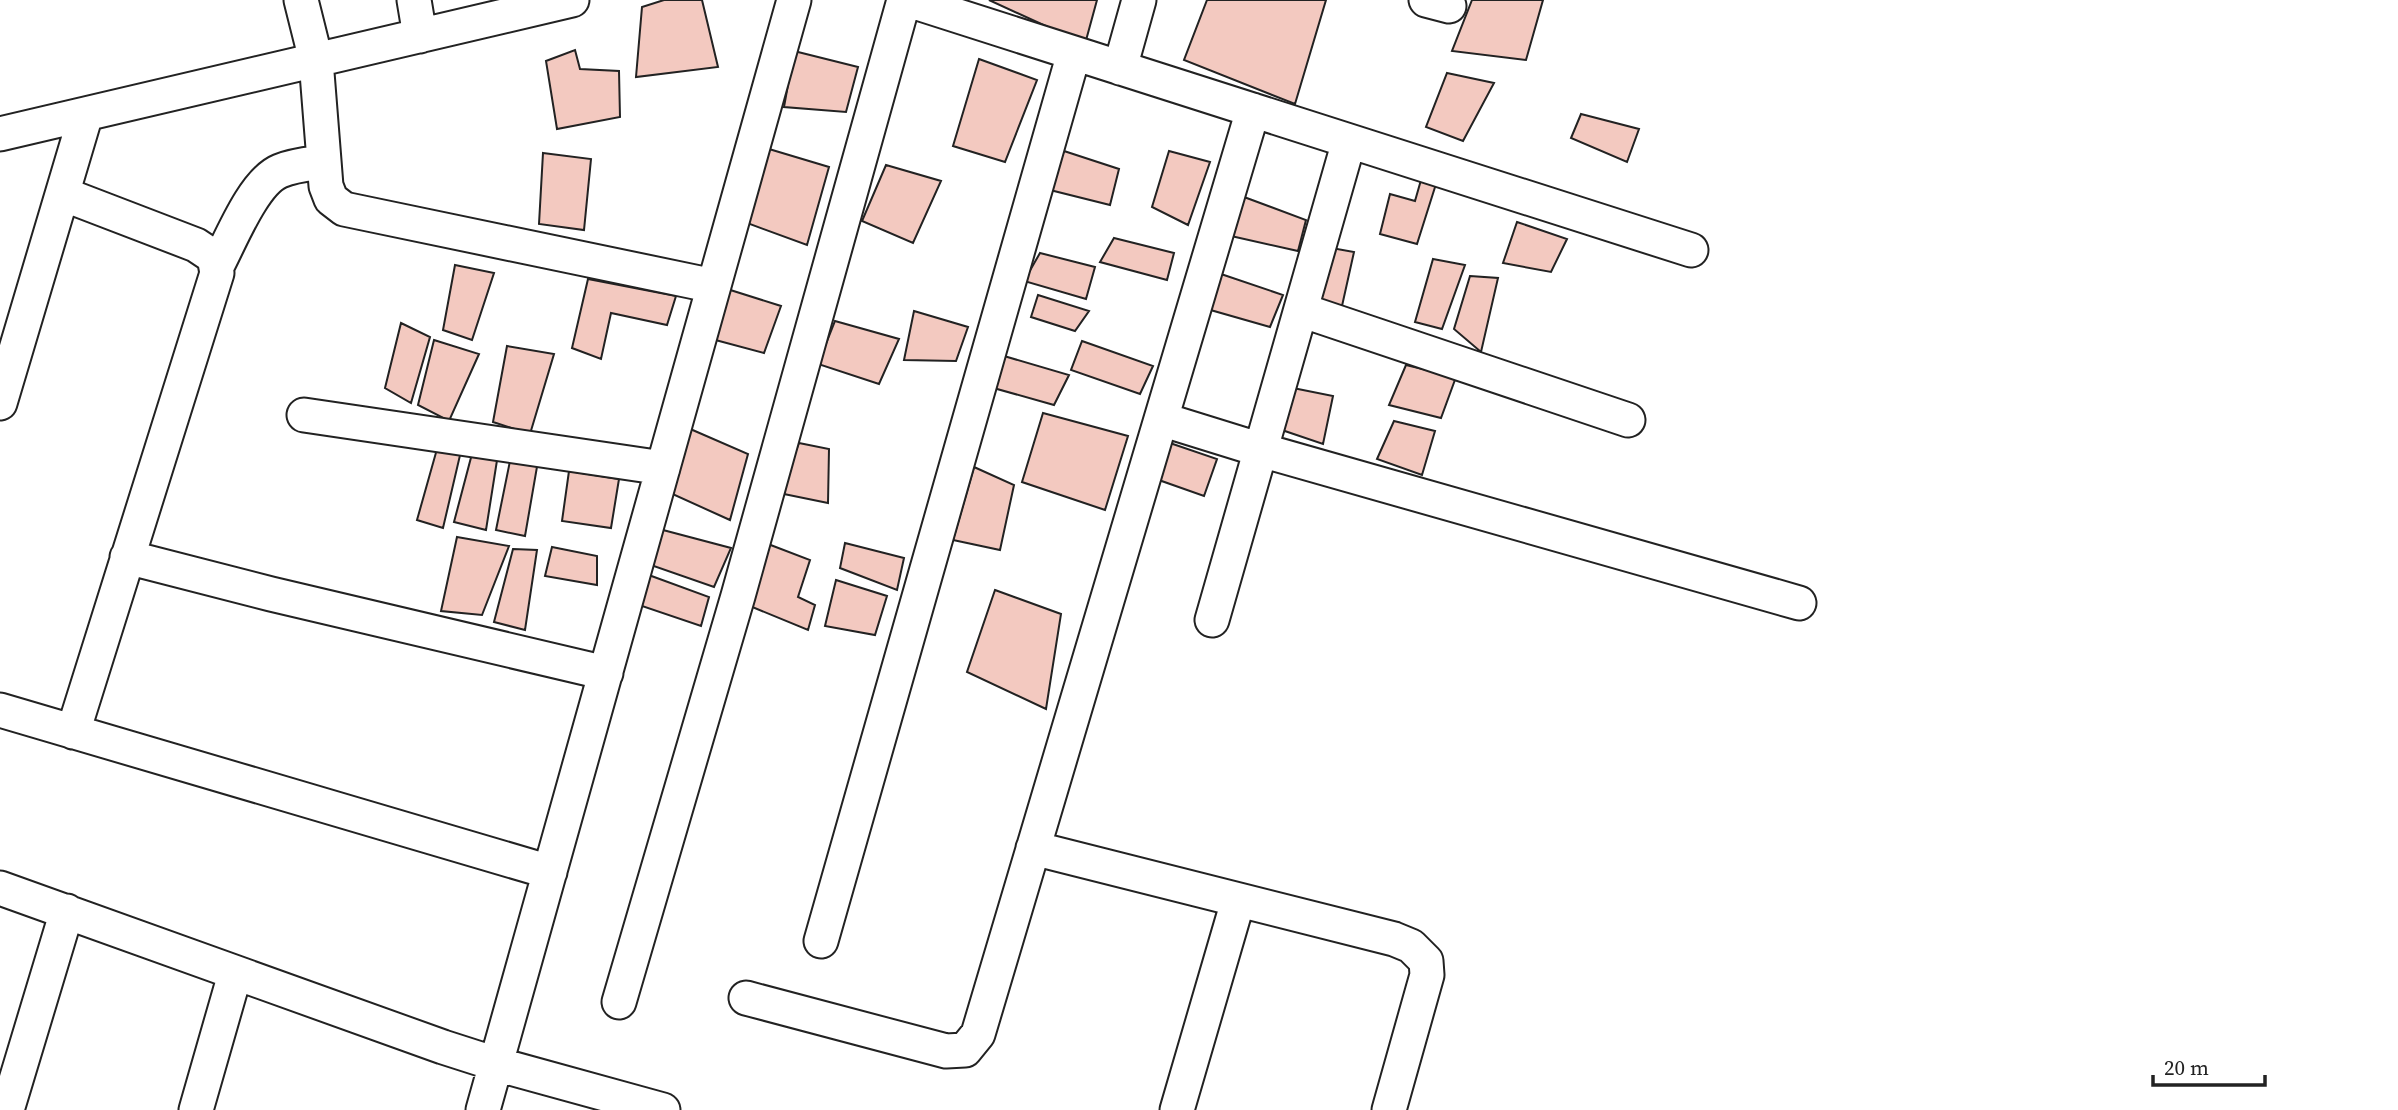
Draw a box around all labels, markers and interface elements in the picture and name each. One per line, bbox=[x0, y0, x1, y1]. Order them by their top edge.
scale bar bbox=[2153, 1044, 2265, 1088]
text: 20 m bbox=[2164, 1053, 2209, 1082]

